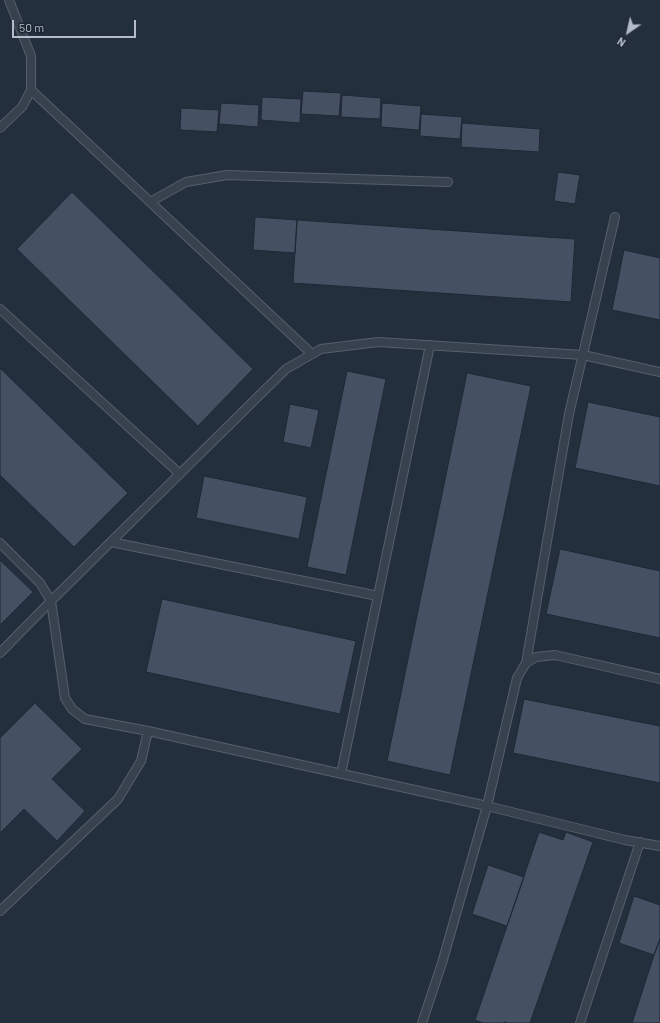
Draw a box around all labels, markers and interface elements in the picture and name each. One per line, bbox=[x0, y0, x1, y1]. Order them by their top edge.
scale bar bbox=[14, 12, 138, 38]
north arrow bbox=[608, 12, 648, 52]
text: 50 m bbox=[19, 20, 44, 34]
text: N bbox=[614, 35, 628, 50]

